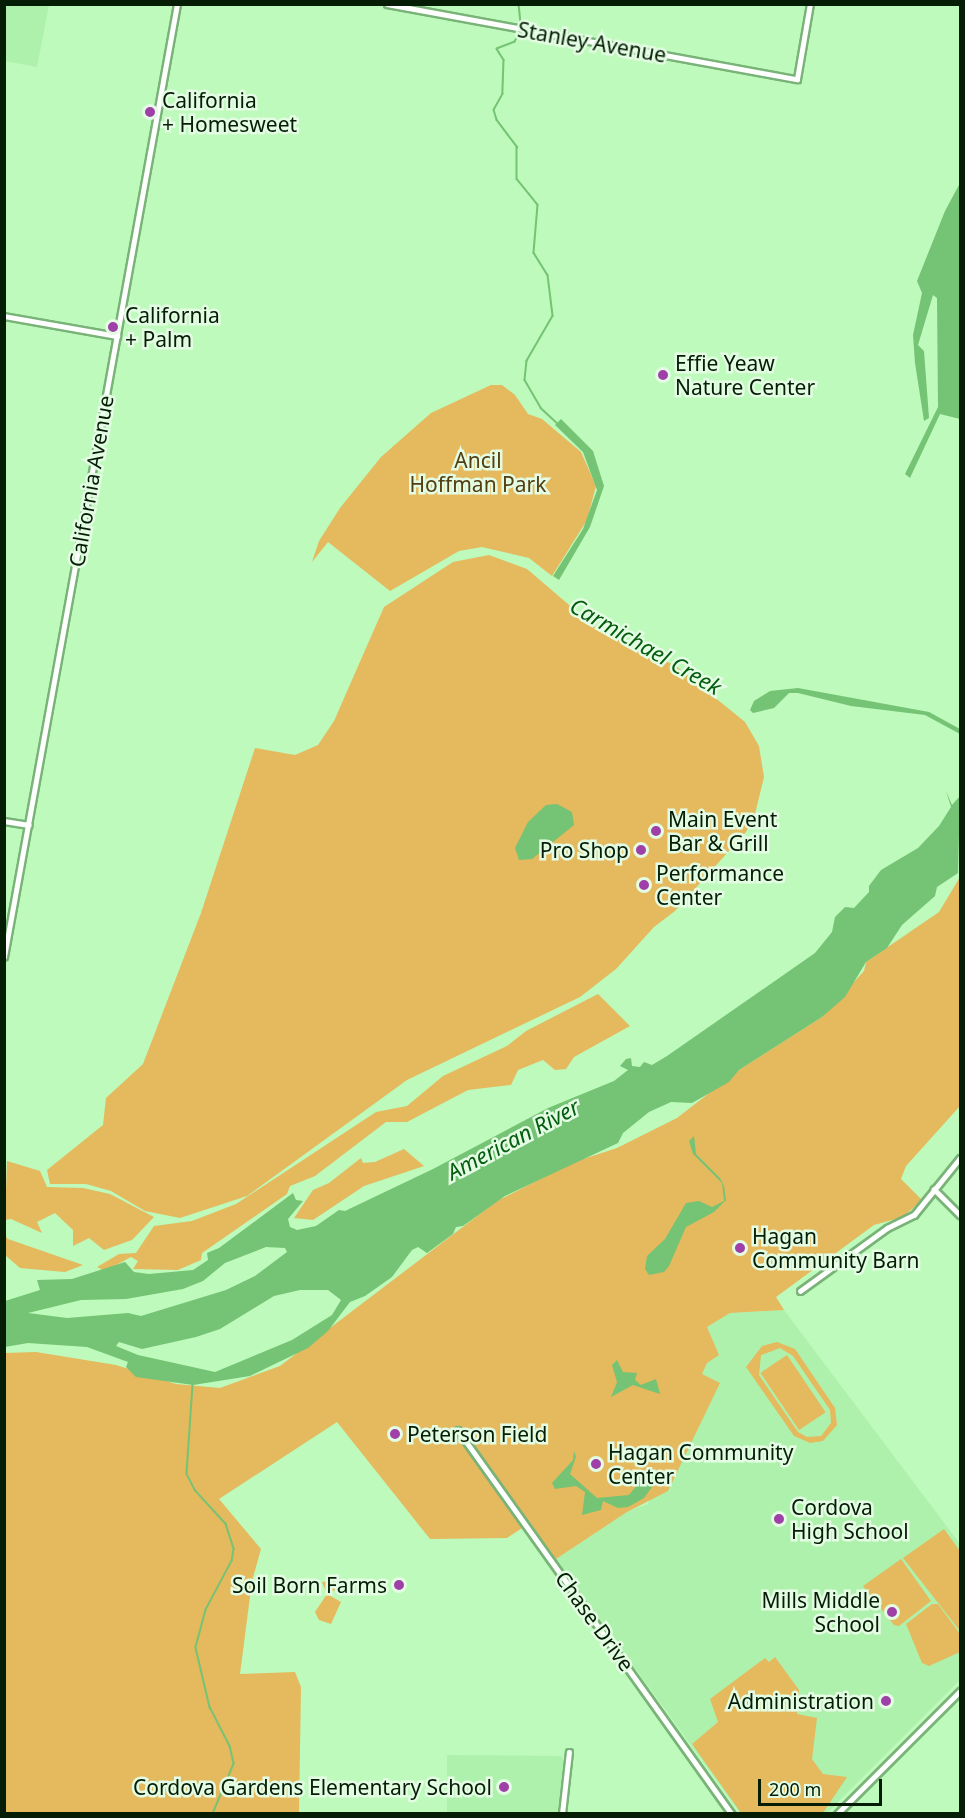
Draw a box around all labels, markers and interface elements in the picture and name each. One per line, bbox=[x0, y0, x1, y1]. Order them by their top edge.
street label: Stanley Avenue bbox=[516, 17, 668, 67]
place label: California + Homesweet bbox=[162, 87, 297, 137]
marker: California + Homesweet bbox=[143, 105, 157, 119]
place label: California + Palm bbox=[125, 302, 220, 352]
marker: California + Palm bbox=[106, 320, 120, 334]
place label: Effie Yeaw Nature Center bbox=[675, 350, 815, 400]
marker: Effie Yeaw Nature Center bbox=[656, 368, 670, 382]
street label: California Avenue bbox=[63, 393, 119, 569]
park label: Ancil Hoffman Park bbox=[410, 447, 546, 497]
water label: Carmichael Creek bbox=[565, 592, 727, 700]
place label: Main Event Bar & Grill bbox=[668, 806, 777, 856]
marker: Main Event Bar & Grill bbox=[649, 824, 663, 838]
place label: Pro Shop bbox=[540, 837, 629, 863]
marker: Pro Shop bbox=[634, 843, 648, 857]
place label: Performance Center bbox=[656, 860, 784, 910]
marker: Performance Center bbox=[637, 878, 651, 892]
water label: American River bbox=[442, 1093, 584, 1185]
place label: Hagan Community Barn bbox=[752, 1223, 919, 1273]
marker: Hagan Community Barn bbox=[733, 1241, 747, 1255]
place label: Peterson Field bbox=[407, 1421, 547, 1447]
marker: Peterson Field bbox=[388, 1427, 402, 1441]
place label: Hagan Community Center bbox=[608, 1439, 793, 1489]
marker: Hagan Community Center bbox=[589, 1457, 603, 1471]
place label: Cordova High School bbox=[791, 1494, 909, 1544]
marker: Cordova High School bbox=[772, 1512, 786, 1526]
street label: Chase Drive bbox=[550, 1566, 640, 1676]
place label: Soil Born Farms bbox=[232, 1572, 387, 1598]
marker: Soil Born Farms bbox=[392, 1578, 406, 1592]
place label: Mills Middle School bbox=[762, 1587, 880, 1637]
marker: Mills Middle School bbox=[885, 1605, 899, 1619]
place label: Administration bbox=[728, 1688, 874, 1714]
marker: Administration bbox=[879, 1694, 893, 1708]
scale bar bbox=[761, 1767, 886, 1805]
place label: Cordova Gardens Elementary School bbox=[133, 1774, 492, 1800]
text: 200 m bbox=[769, 1777, 821, 1801]
marker: Cordova Gardens Elementary School bbox=[497, 1780, 511, 1794]

